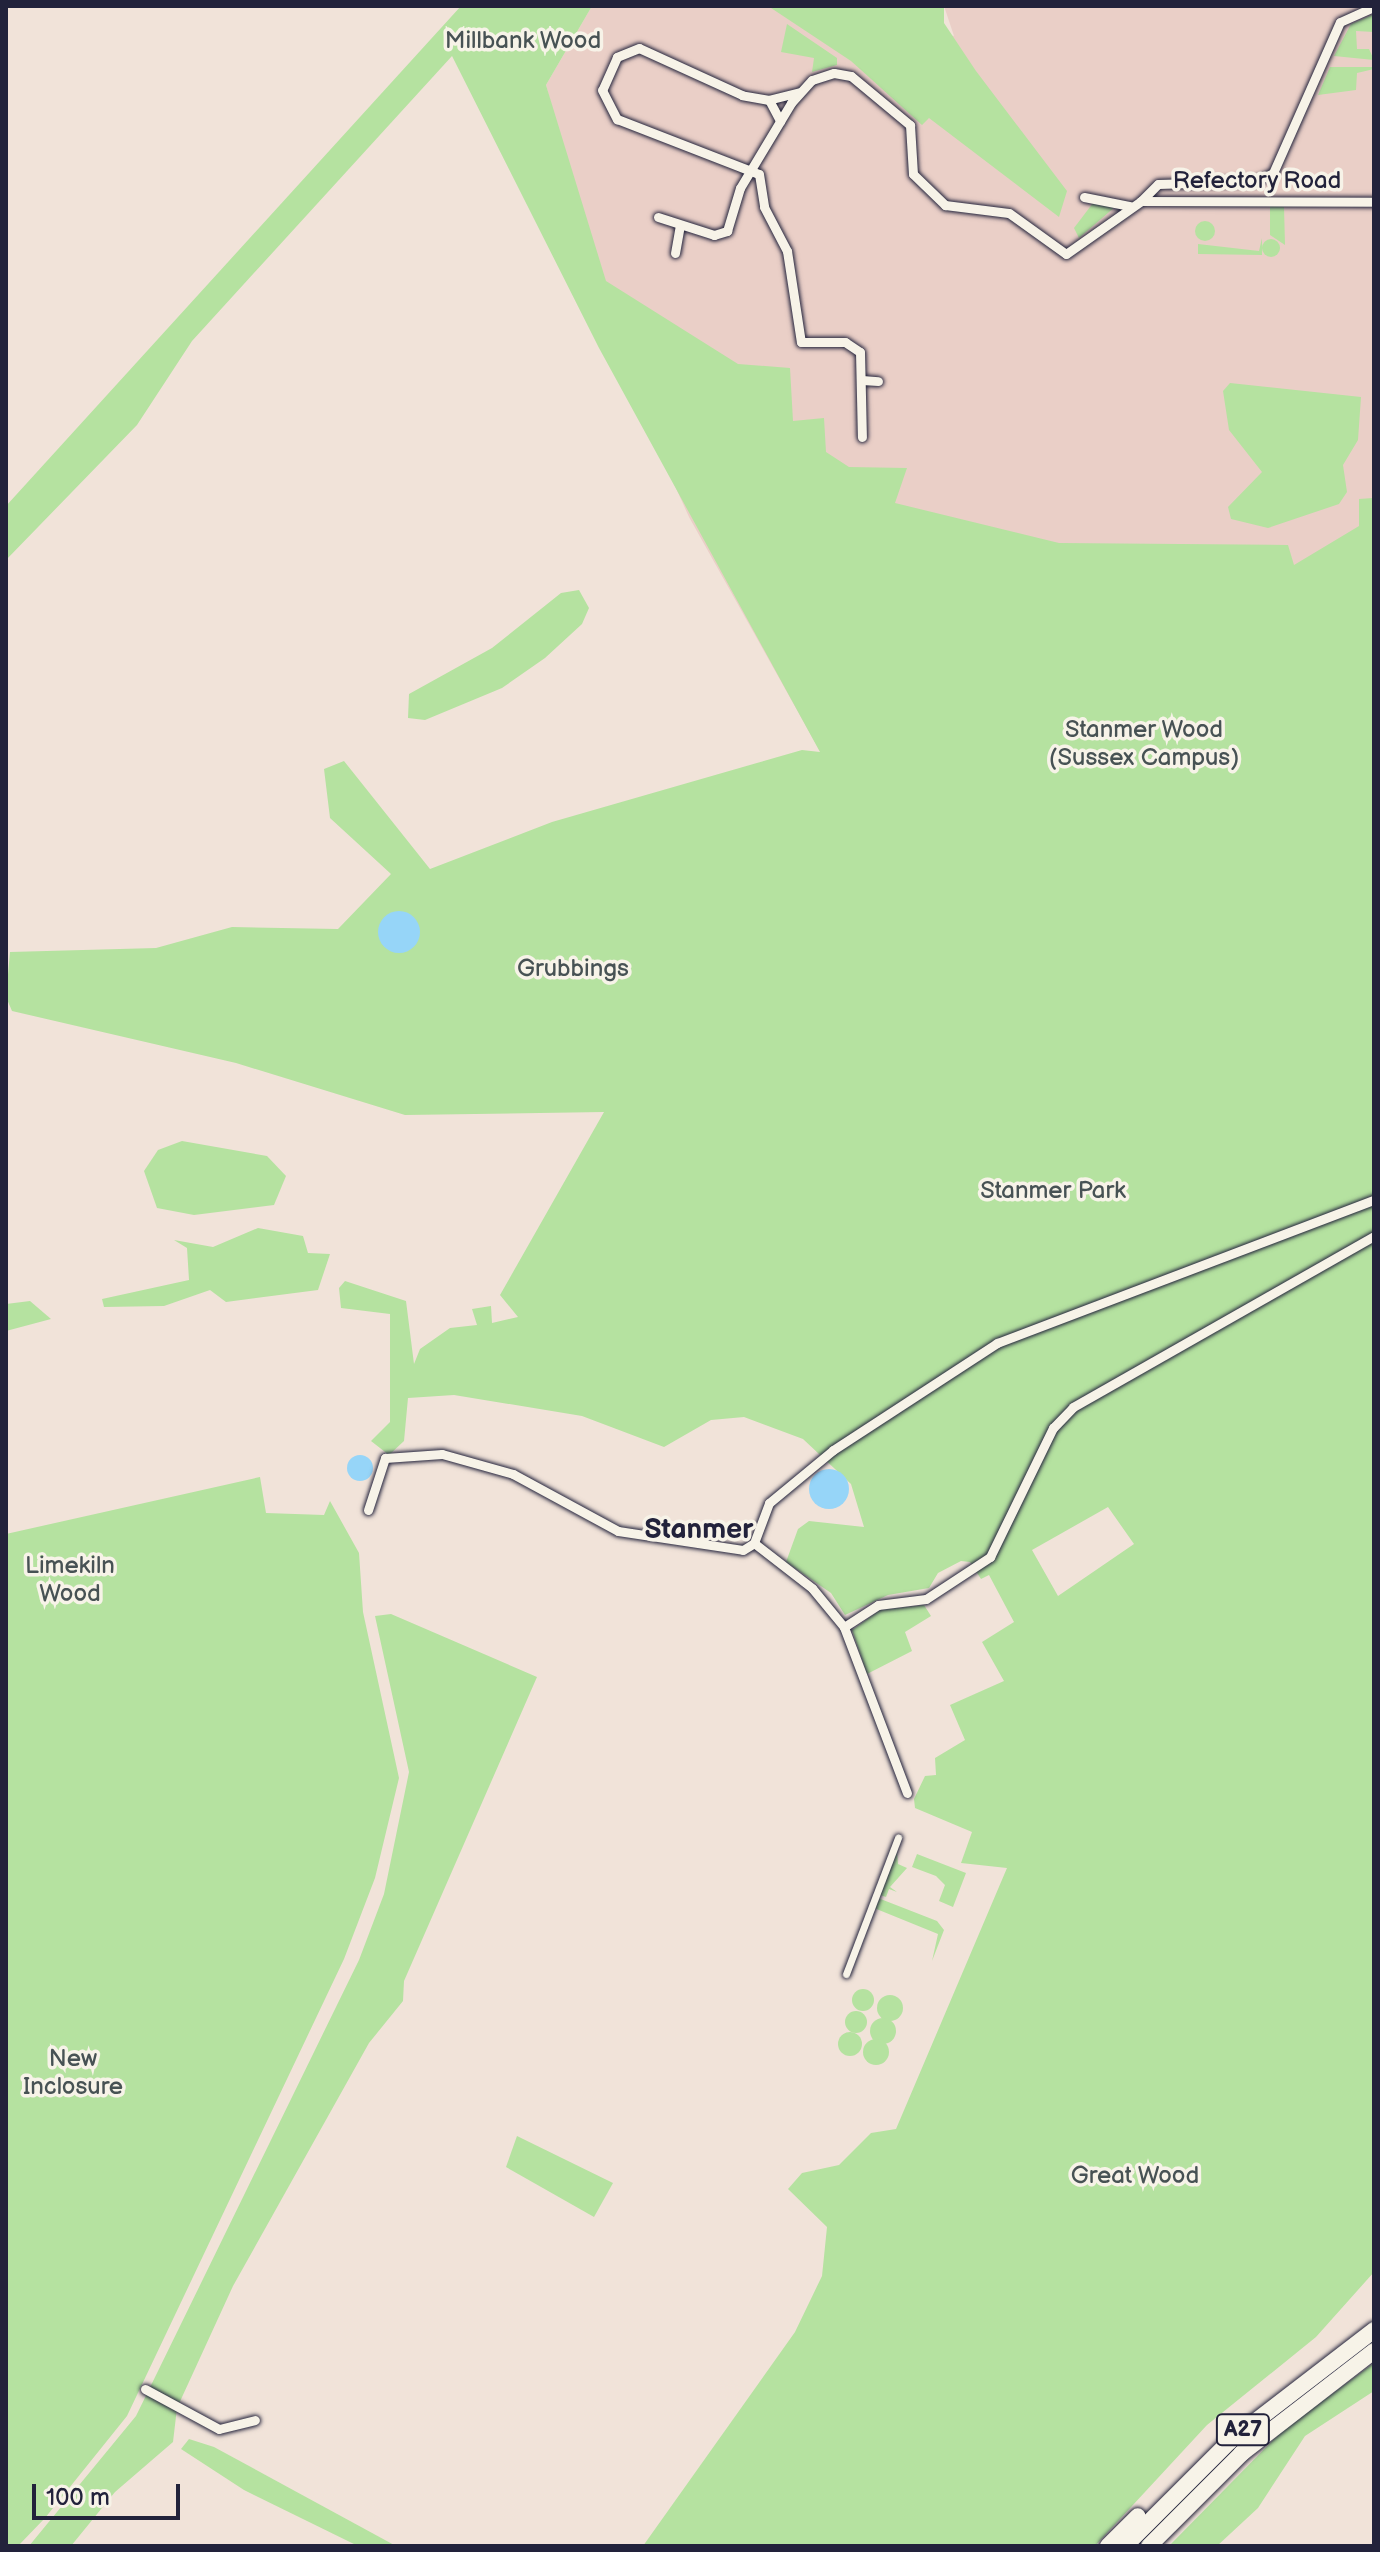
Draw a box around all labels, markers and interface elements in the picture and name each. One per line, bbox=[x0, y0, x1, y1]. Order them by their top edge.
park label: Millbank Wood bbox=[444, 27, 602, 55]
street label: Refectory Road bbox=[1172, 167, 1342, 195]
park label: Stanmer Wood (Sussex Campus) bbox=[1049, 716, 1239, 772]
park label: Grubbings bbox=[517, 955, 629, 983]
park label: Stanmer Park bbox=[980, 1177, 1126, 1205]
district label: Stanmer bbox=[645, 1513, 753, 1547]
park label: Limekiln Wood bbox=[25, 1552, 115, 1608]
park label: New Inclosure bbox=[23, 2045, 123, 2101]
park label: Great Wood bbox=[1070, 2162, 1200, 2190]
road number: A27 bbox=[1215, 2412, 1271, 2448]
scale bar bbox=[36, 2468, 184, 2518]
text: 100 m bbox=[46, 2483, 110, 2512]

